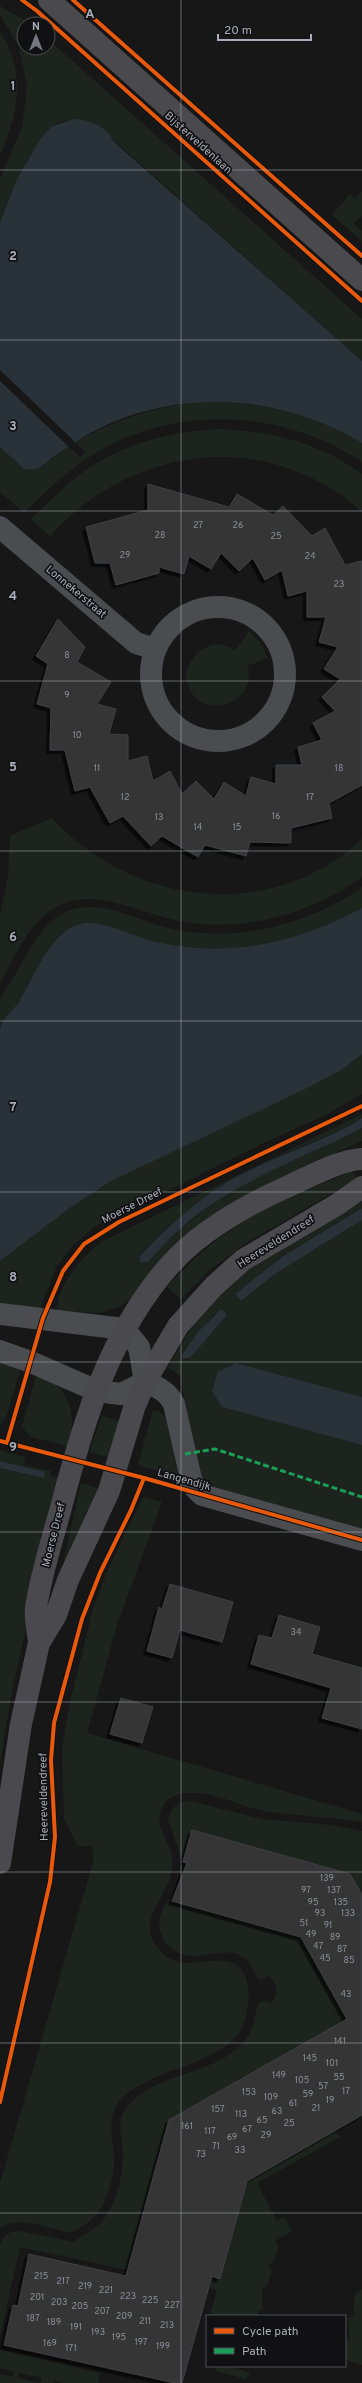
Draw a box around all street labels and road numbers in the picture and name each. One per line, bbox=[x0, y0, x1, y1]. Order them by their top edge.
street label: Bijsterveldenlaan bbox=[161, 109, 235, 177]
street label: Lonnekerstraat bbox=[43, 563, 109, 621]
street label: Moerse Dreef bbox=[99, 1185, 165, 1227]
street label: Heereveldendreef bbox=[235, 1213, 317, 1271]
street label: Langendijk bbox=[156, 1466, 212, 1494]
street label: Moerse Dreef bbox=[39, 1501, 69, 1569]
street label: Heereveldendreef bbox=[36, 1752, 52, 1841]

